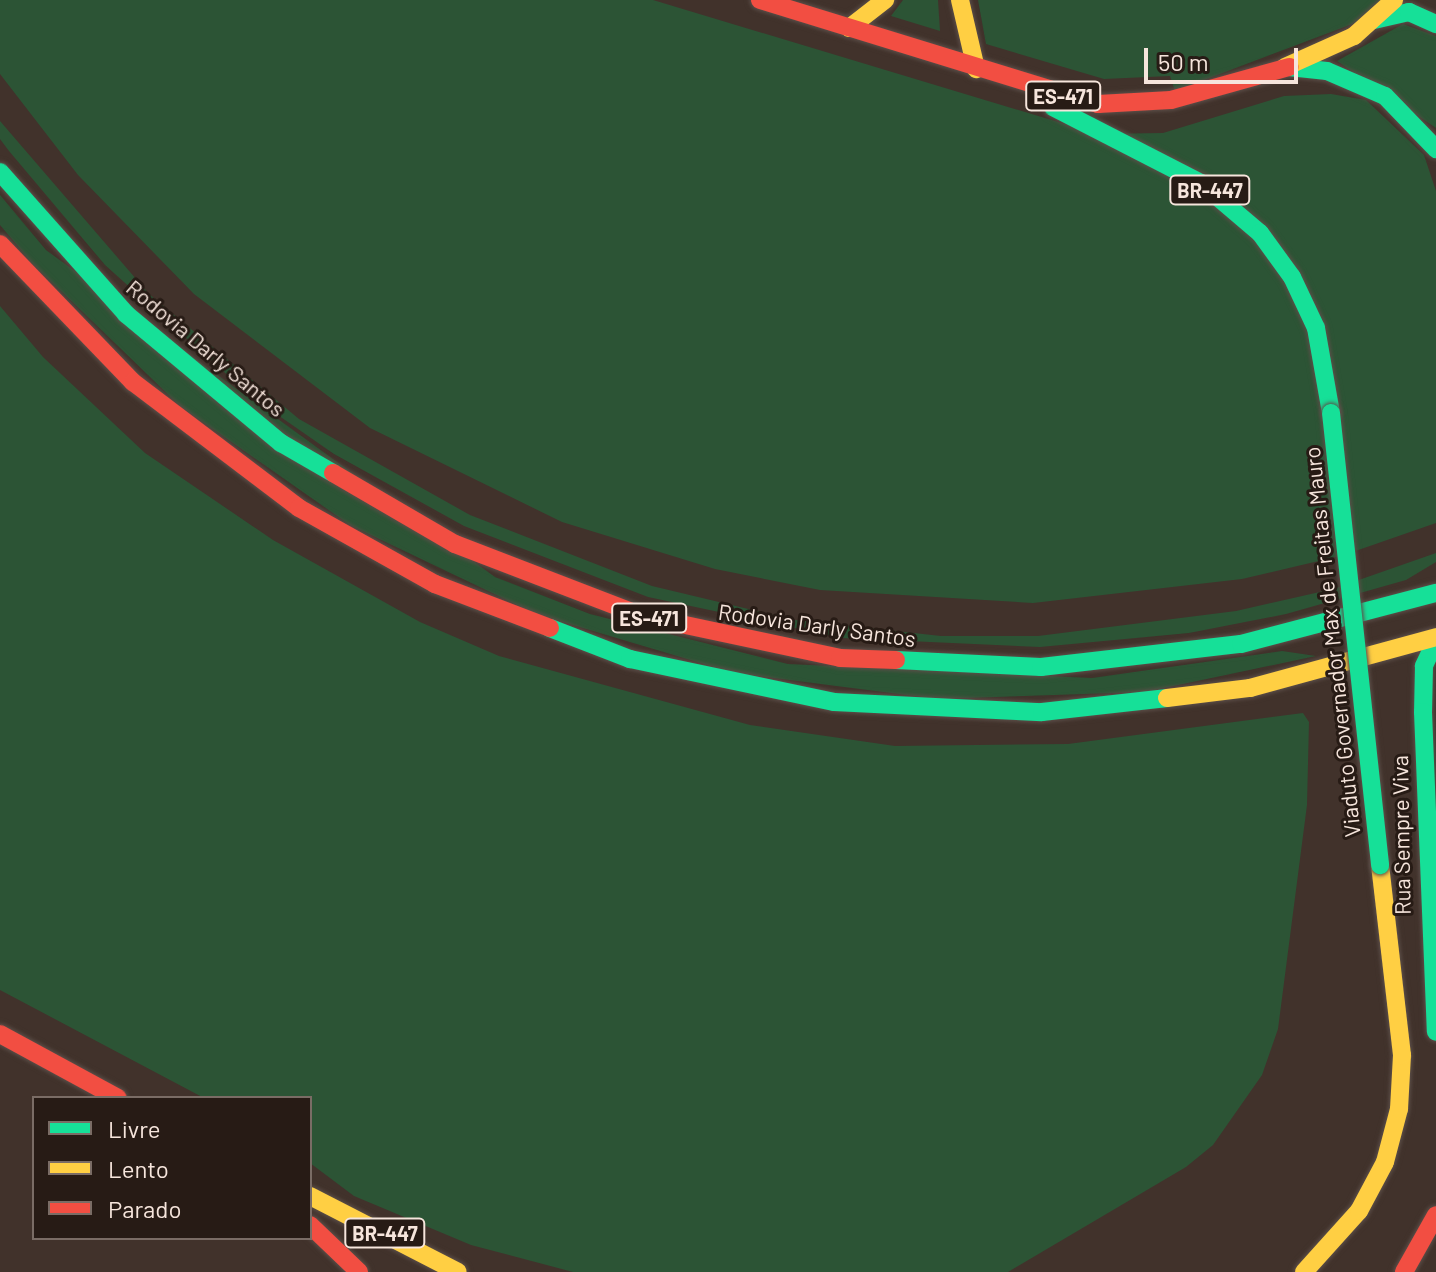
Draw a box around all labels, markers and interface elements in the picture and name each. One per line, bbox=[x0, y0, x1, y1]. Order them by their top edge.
scale bar bbox=[1148, 32, 1302, 82]
text: 50 m bbox=[1158, 47, 1209, 76]
road number: ES-471 bbox=[1025, 80, 1101, 112]
road number: BR-447 bbox=[1168, 174, 1252, 206]
street label: Rodovia Darly Santos bbox=[121, 274, 291, 422]
street label: Viaduto Governador Max de Freitas Mauro bbox=[1298, 446, 1366, 838]
street label: Rodovia Darly Santos bbox=[717, 598, 917, 652]
road number: ES-471 bbox=[611, 602, 687, 634]
street label: Rua Sempre Viva bbox=[1386, 755, 1416, 915]
legend bbox=[32, 1096, 312, 1240]
text: Livre bbox=[108, 1114, 161, 1143]
text: Lento bbox=[108, 1154, 169, 1183]
text: Parado bbox=[108, 1194, 182, 1223]
road number: BR-447 bbox=[343, 1217, 427, 1249]

